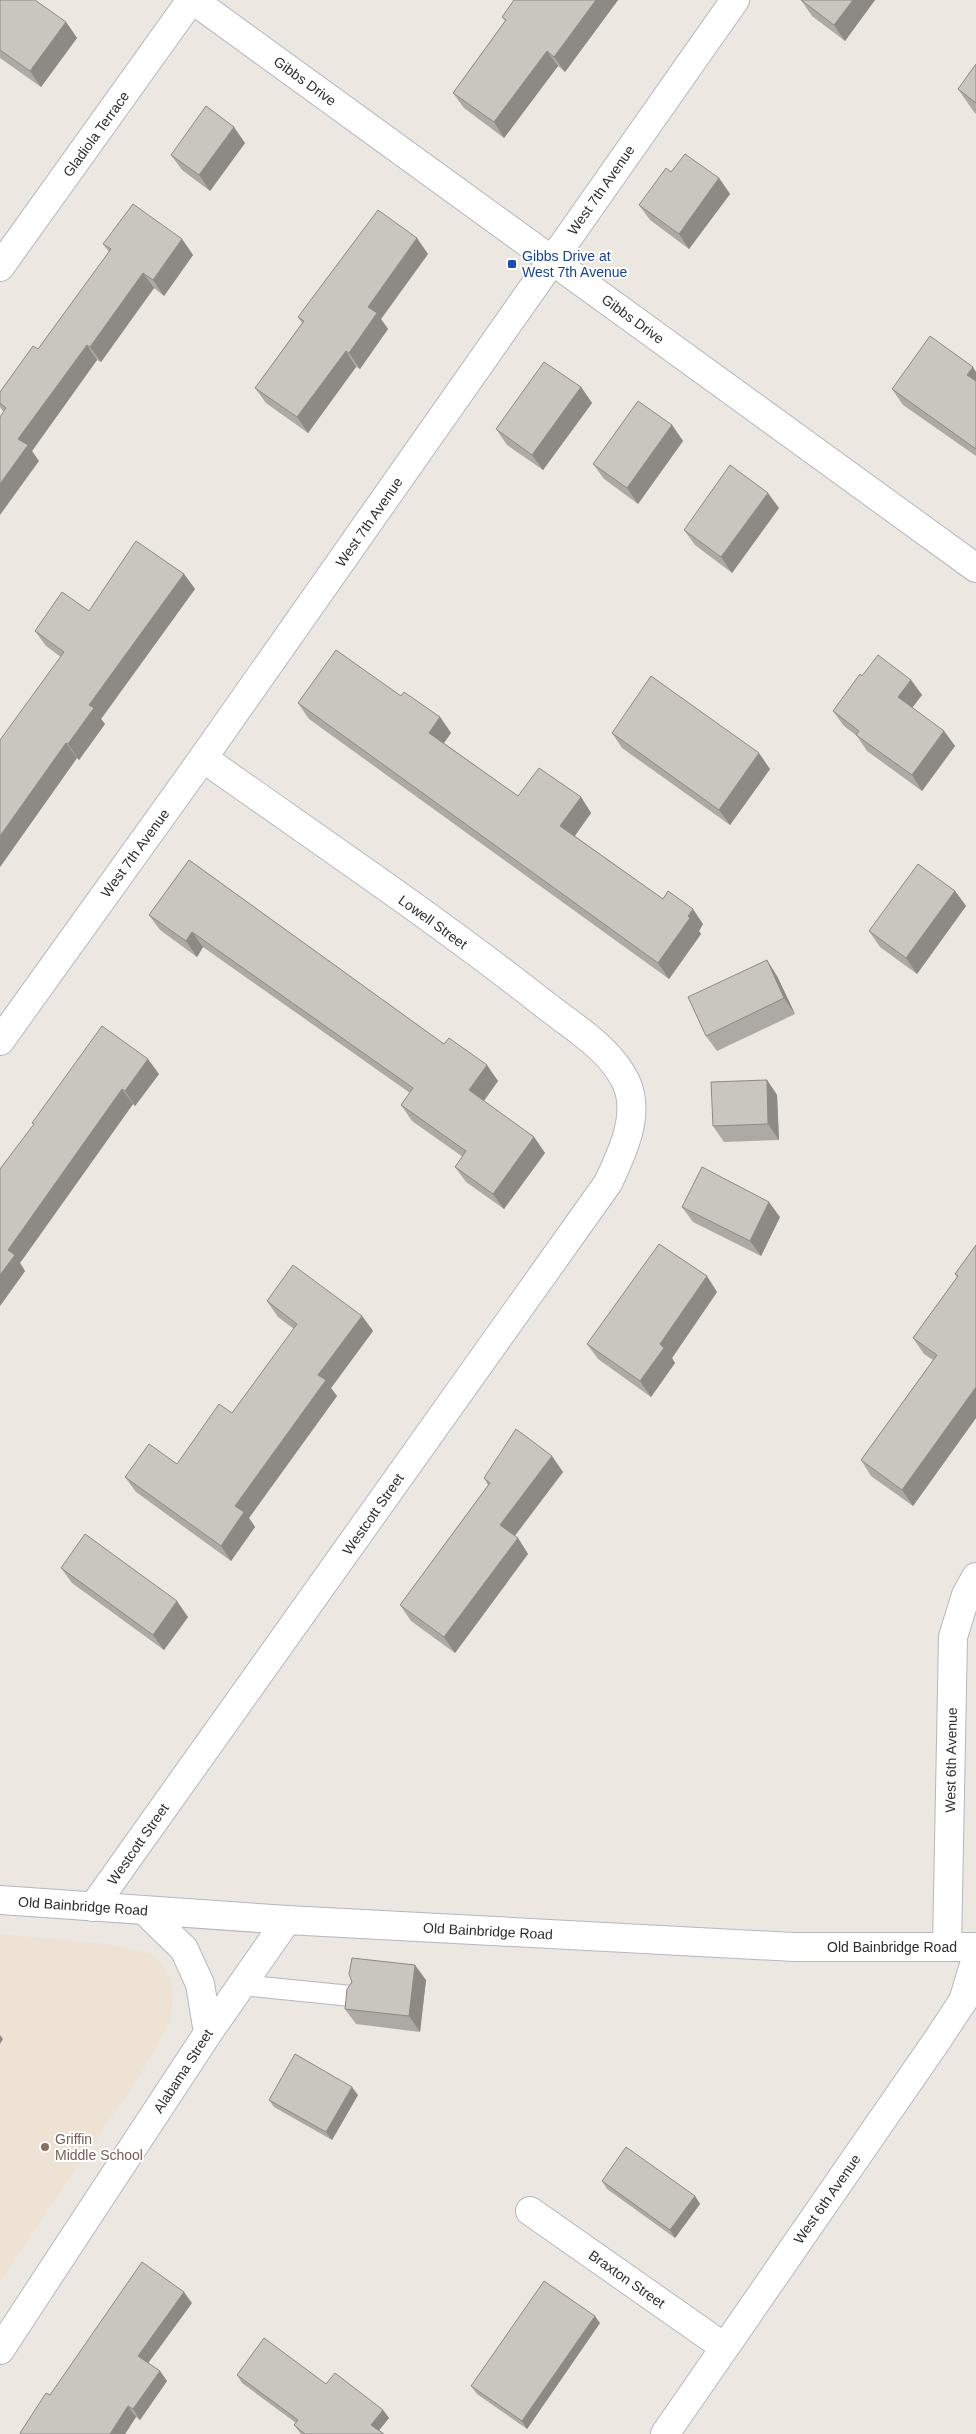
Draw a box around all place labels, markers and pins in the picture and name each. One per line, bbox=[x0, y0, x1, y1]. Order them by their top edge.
place label: Gibbs Drive at West 7th Avenue bbox=[522, 248, 628, 280]
marker: Gibbs Drive at West 7th Avenue bbox=[506, 258, 518, 270]
place label: Griffin Middle School bbox=[55, 2131, 143, 2163]
marker: Griffin Middle School bbox=[39, 2141, 51, 2153]

